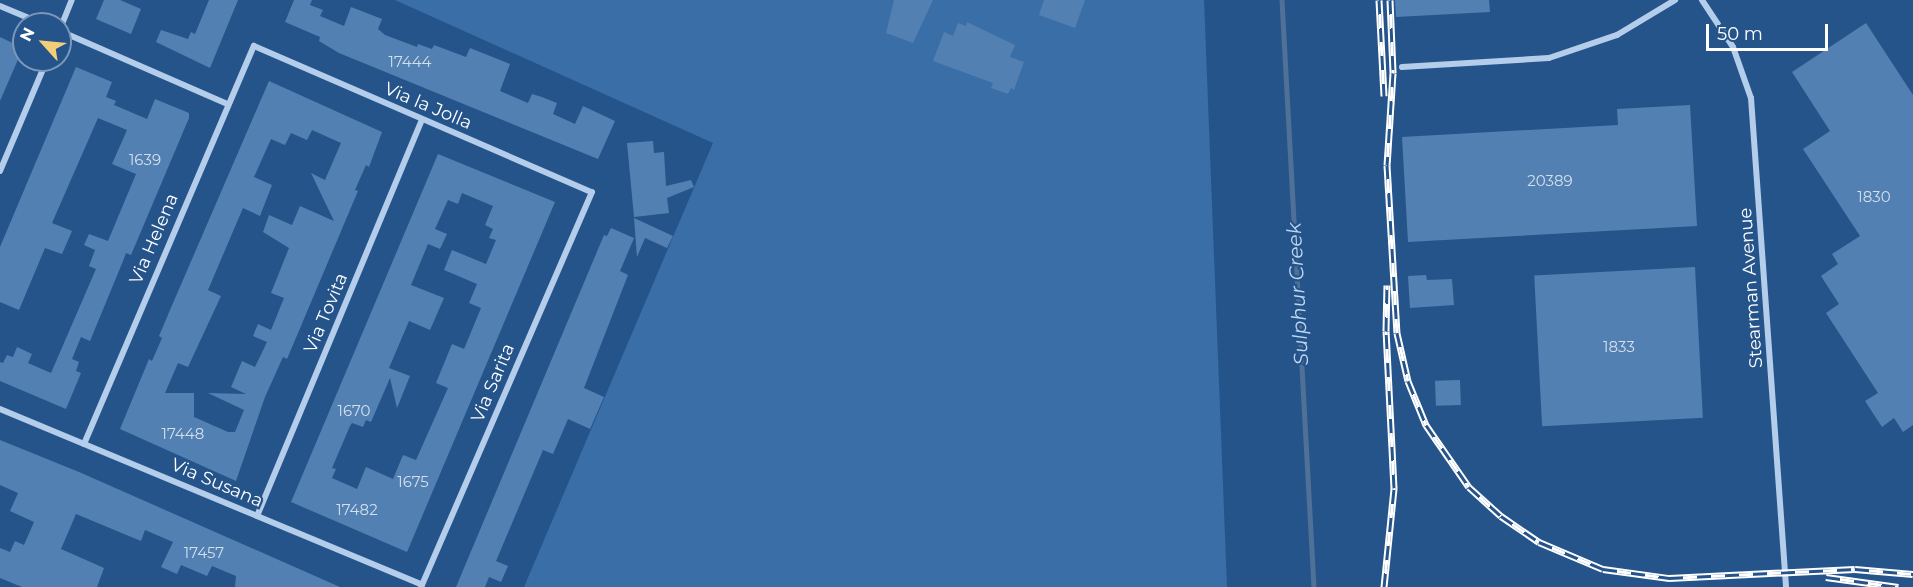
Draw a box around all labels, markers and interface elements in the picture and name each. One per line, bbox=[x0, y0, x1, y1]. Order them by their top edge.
north arrow bbox=[12, 12, 72, 72]
scale bar bbox=[1709, 12, 1830, 50]
text: 50 m bbox=[1717, 23, 1763, 45]
text: N bbox=[16, 24, 39, 45]
house number: 17444 bbox=[388, 53, 432, 71]
street label: Via la Jolla bbox=[381, 78, 475, 134]
house number: 1639 bbox=[129, 151, 161, 169]
house number: 20389 bbox=[1527, 172, 1573, 190]
house number: 1830 bbox=[1857, 188, 1891, 206]
street label: Via Helena bbox=[125, 190, 183, 288]
street label: Stearman Avenue bbox=[1735, 207, 1767, 369]
water label: Sulphur Creek bbox=[1282, 222, 1314, 366]
street label: Via Tovita bbox=[299, 270, 353, 356]
house number: 1833 bbox=[1603, 338, 1635, 356]
street label: Via Sarita bbox=[467, 340, 519, 426]
house number: 1670 bbox=[338, 402, 370, 420]
house number: 17448 bbox=[162, 425, 204, 443]
street label: Via Susana bbox=[168, 454, 266, 512]
house number: 1675 bbox=[397, 473, 429, 491]
house number: 17482 bbox=[336, 501, 378, 519]
house number: 17457 bbox=[184, 544, 224, 562]

